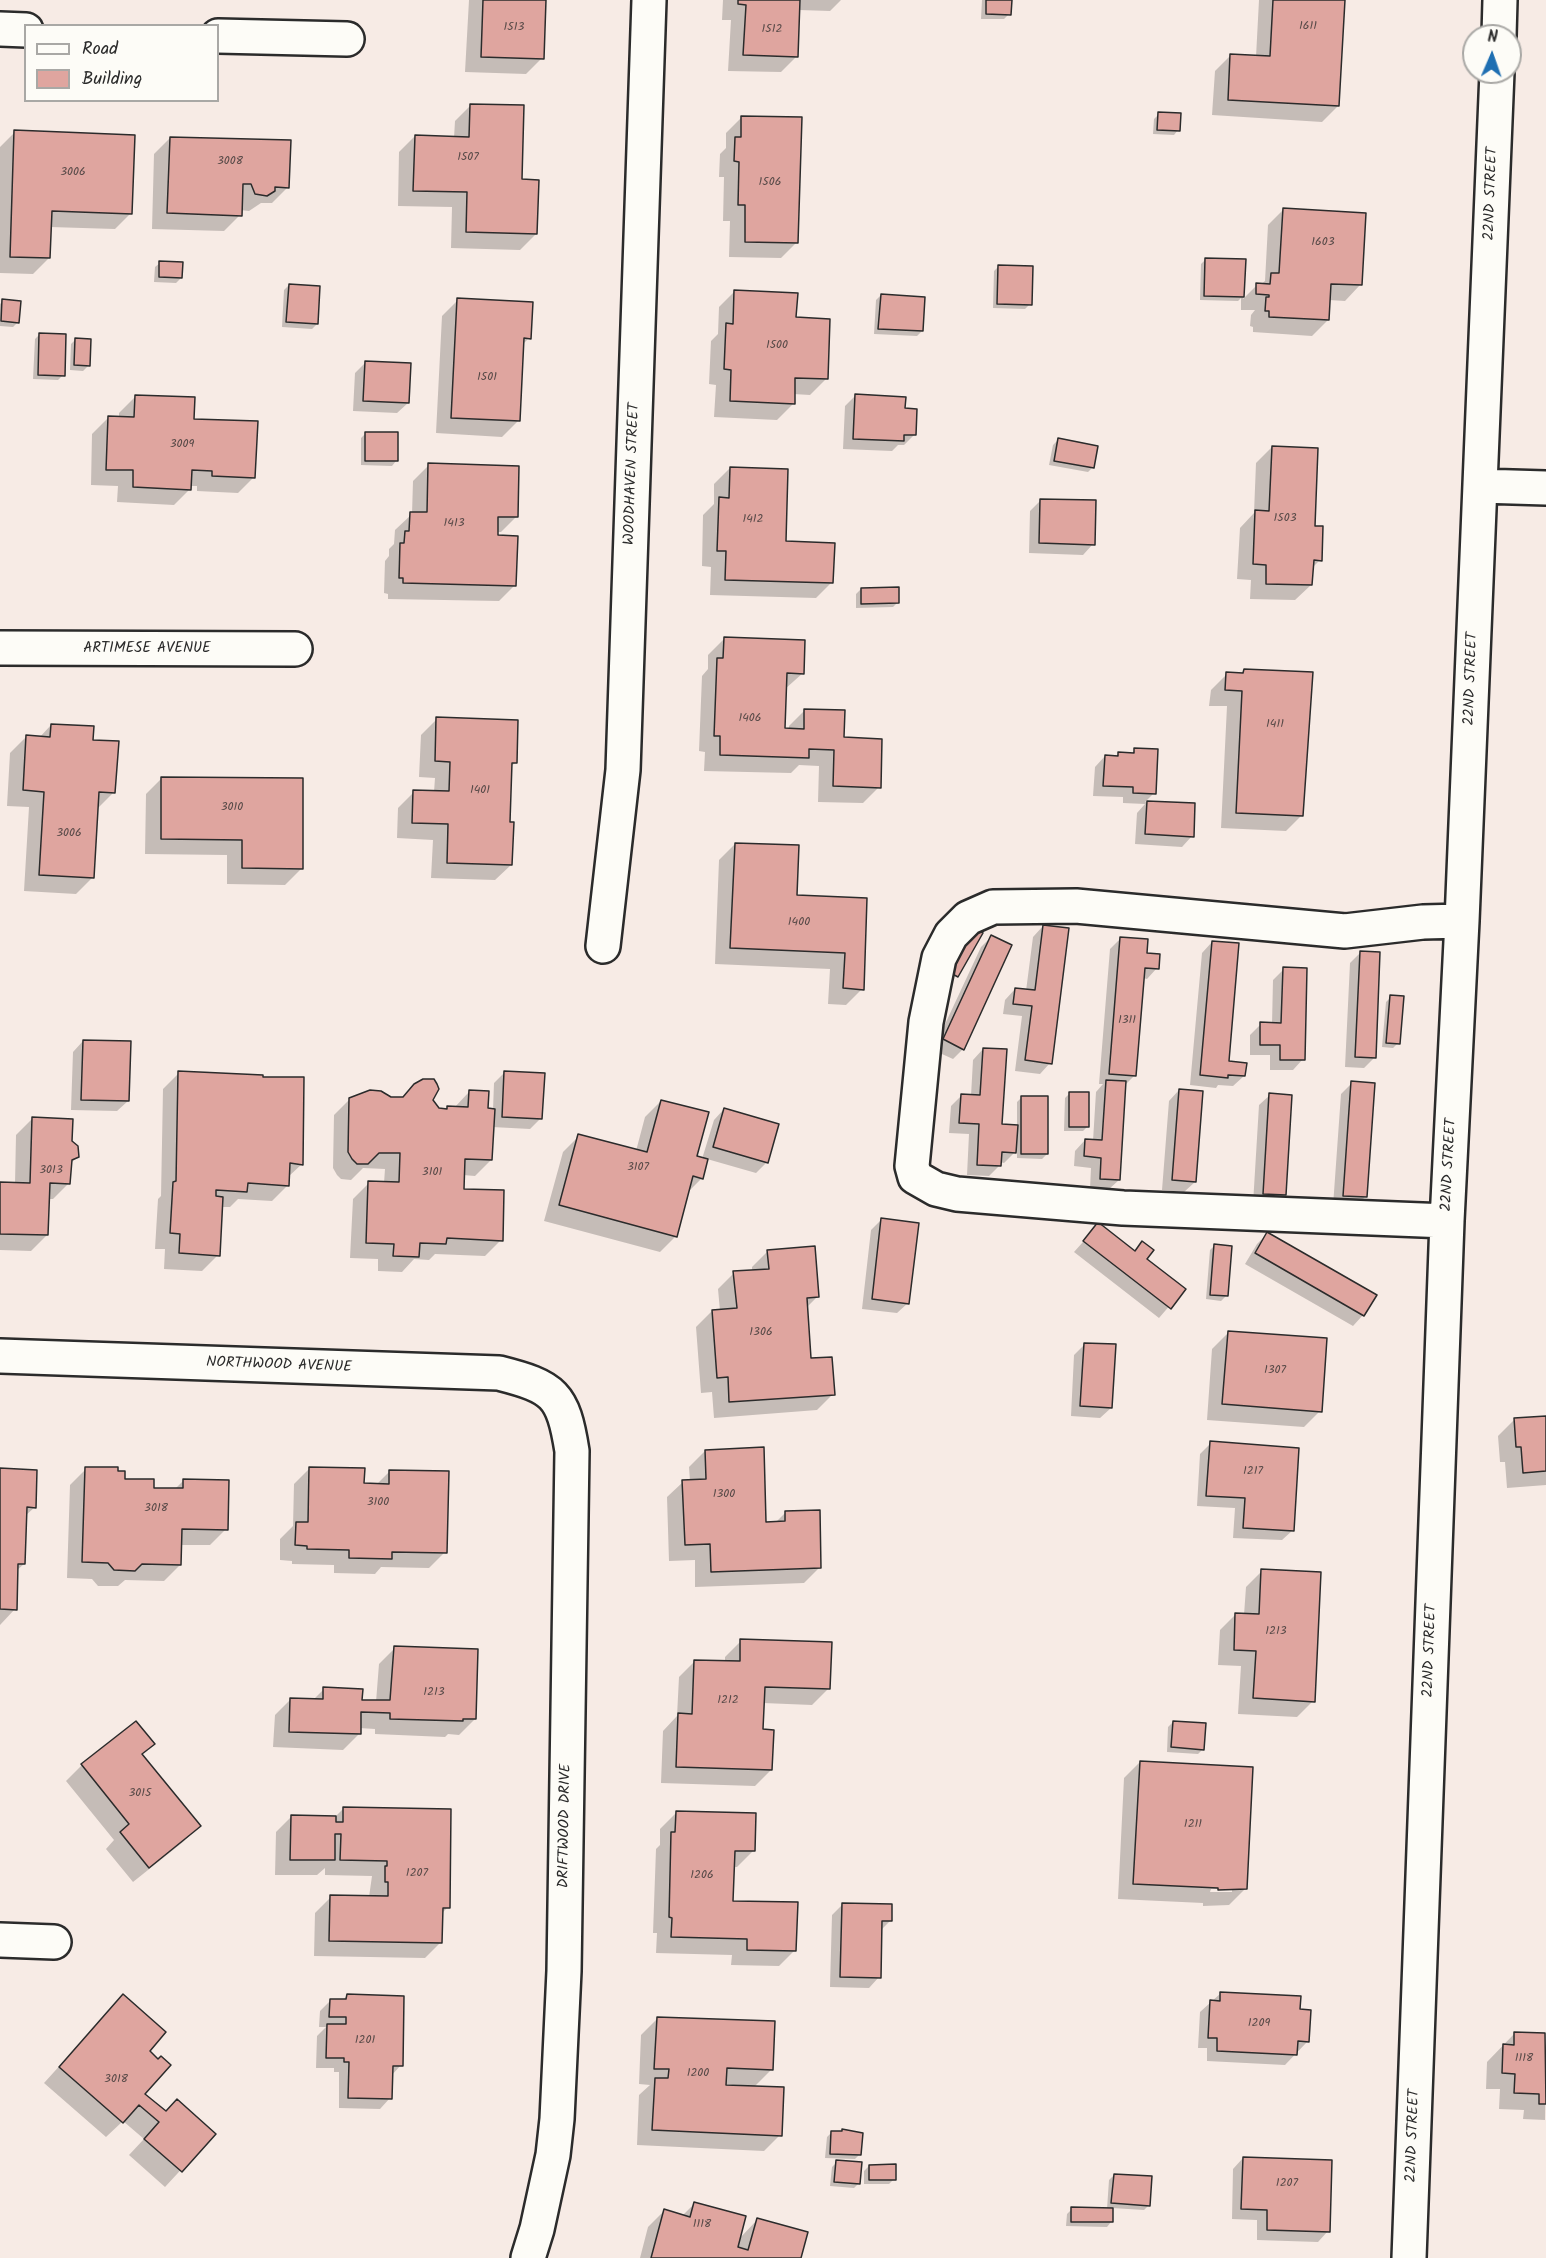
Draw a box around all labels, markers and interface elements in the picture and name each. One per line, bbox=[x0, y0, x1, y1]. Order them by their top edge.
house number: 1611 bbox=[1299, 20, 1317, 34]
house number: 1513 bbox=[504, 21, 524, 35]
house number: 1512 bbox=[762, 23, 782, 37]
legend bbox=[24, 24, 219, 102]
north arrow bbox=[1462, 24, 1522, 84]
text: N bbox=[1487, 25, 1498, 50]
text: Road bbox=[82, 35, 118, 64]
text: Building bbox=[82, 65, 142, 94]
street label: 22ND STREET bbox=[1481, 147, 1503, 241]
house number: 1507 bbox=[457, 151, 479, 165]
house number: 3008 bbox=[217, 155, 243, 169]
house number: 3006 bbox=[60, 166, 86, 180]
house number: 1506 bbox=[759, 176, 781, 190]
house number: 1603 bbox=[1311, 236, 1335, 250]
house number: 1500 bbox=[766, 339, 788, 353]
house number: 1501 bbox=[477, 371, 497, 385]
street label: WOODHAVEN STREET bbox=[622, 403, 644, 545]
house number: 3009 bbox=[170, 438, 194, 452]
house number: 1503 bbox=[1273, 512, 1297, 526]
house number: 1412 bbox=[742, 513, 764, 527]
house number: 1413 bbox=[444, 517, 464, 531]
street label: 22ND STREET bbox=[1461, 632, 1483, 726]
street label: ARTIMESE AVENUE bbox=[83, 640, 211, 658]
house number: 1406 bbox=[738, 712, 762, 726]
house number: 1411 bbox=[1266, 718, 1284, 732]
house number: 1401 bbox=[470, 784, 490, 798]
house number: 3010 bbox=[221, 801, 243, 815]
house number: 3006 bbox=[56, 827, 82, 841]
house number: 1400 bbox=[788, 916, 810, 930]
house number: 1311 bbox=[1118, 1014, 1136, 1028]
street label: 22ND STREET bbox=[1439, 1118, 1461, 1212]
house number: 3107 bbox=[627, 1161, 649, 1175]
house number: 3013 bbox=[39, 1164, 63, 1178]
house number: 3101 bbox=[422, 1166, 442, 1180]
house number: 1306 bbox=[749, 1326, 773, 1340]
street label: NORTHWOOD AVENUE bbox=[206, 1354, 352, 1378]
house number: 1307 bbox=[1264, 1364, 1286, 1378]
house number: 1217 bbox=[1243, 1465, 1263, 1479]
house number: 1300 bbox=[713, 1488, 735, 1502]
house number: 3100 bbox=[367, 1496, 389, 1510]
house number: 3018 bbox=[144, 1502, 168, 1516]
street label: 22ND STREET bbox=[1420, 1604, 1442, 1698]
house number: 1213 bbox=[1265, 1625, 1287, 1639]
house number: 1213 bbox=[423, 1686, 445, 1700]
house number: 1212 bbox=[717, 1694, 739, 1708]
street label: DRIFTWOOD DRIVE bbox=[556, 1764, 576, 1888]
house number: 3015 bbox=[128, 1787, 152, 1801]
house number: 1211 bbox=[1184, 1818, 1202, 1832]
house number: 1207 bbox=[406, 1867, 428, 1881]
house number: 1206 bbox=[690, 1869, 714, 1883]
house number: 1209 bbox=[1248, 2017, 1270, 2031]
house number: 1201 bbox=[355, 2034, 375, 2048]
house number: 1118 bbox=[1515, 2052, 1533, 2066]
house number: 1200 bbox=[687, 2067, 709, 2081]
house number: 3018 bbox=[104, 2073, 128, 2087]
street label: 22ND STREET bbox=[1403, 2089, 1425, 2183]
house number: 1207 bbox=[1276, 2177, 1298, 2191]
house number: 1118 bbox=[693, 2218, 711, 2232]

